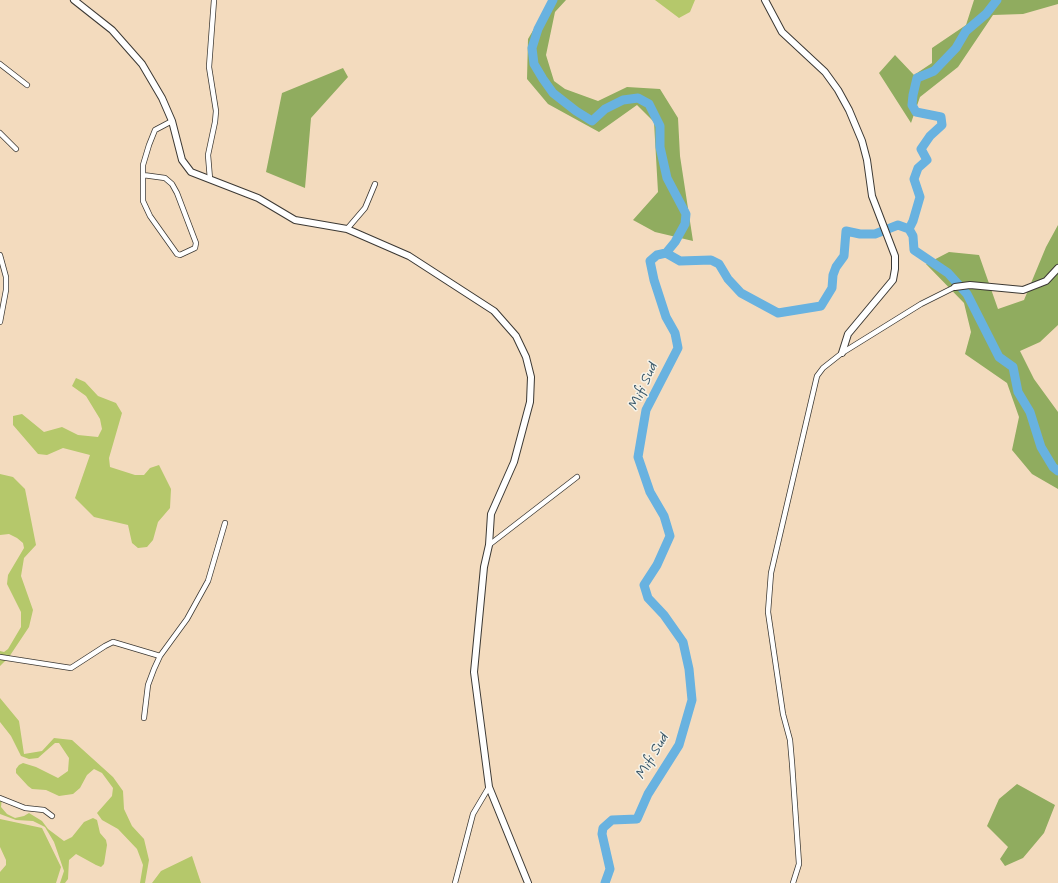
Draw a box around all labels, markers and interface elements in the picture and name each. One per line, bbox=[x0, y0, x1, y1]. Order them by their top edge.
water label: Mifi Sud bbox=[625, 360, 663, 414]
water label: Mifi Sud bbox=[633, 731, 673, 783]

